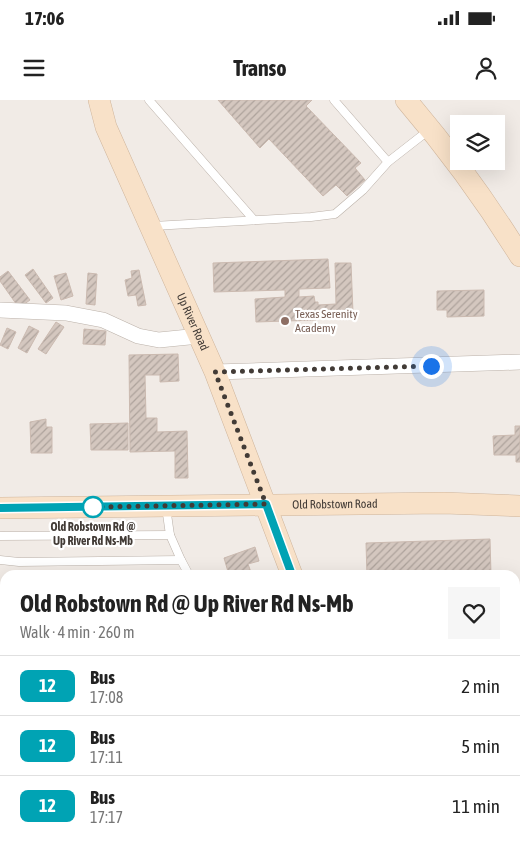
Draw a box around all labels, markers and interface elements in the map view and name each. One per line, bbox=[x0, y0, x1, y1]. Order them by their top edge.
text: 17:06 bbox=[25, 7, 64, 29]
icon: menu bbox=[20, 54, 48, 82]
icon: person bbox=[472, 54, 500, 82]
text: Transo bbox=[233, 55, 287, 81]
map controls bbox=[450, 115, 505, 170]
button: layers bbox=[450, 115, 505, 170]
street label: Up River Road bbox=[174, 291, 212, 353]
place label: Texas Serenity Academy bbox=[295, 307, 358, 335]
marker: Texas Serenity Academy bbox=[279, 315, 291, 327]
your location bbox=[419, 354, 444, 379]
marker: Old Robstown Rd @ Up River Rd Ns-Mb bbox=[82, 496, 104, 518]
street label: Old Robstown Road bbox=[292, 497, 378, 512]
place label: Old Robstown Rd @ Up River Rd Ns-Mb bbox=[50, 520, 136, 548]
button: heart bbox=[448, 587, 500, 639]
text: Old Robstown Rd @ Up River Rd Ns-Mb bbox=[20, 590, 354, 617]
text: Walk · 4 min · 260 m bbox=[20, 623, 134, 641]
text: Bus bbox=[90, 666, 115, 688]
text: 12 bbox=[39, 675, 56, 696]
text: 2 min bbox=[461, 675, 500, 697]
text: 17:08 bbox=[90, 688, 123, 706]
text: Bus bbox=[90, 726, 115, 748]
text: 12 bbox=[39, 735, 56, 756]
text: 5 min bbox=[461, 735, 500, 757]
text: 17:11 bbox=[90, 748, 123, 766]
text: Bus bbox=[90, 786, 115, 808]
text: 12 bbox=[39, 795, 56, 816]
text: 11 min bbox=[452, 795, 500, 817]
text: 17:17 bbox=[90, 808, 123, 826]

